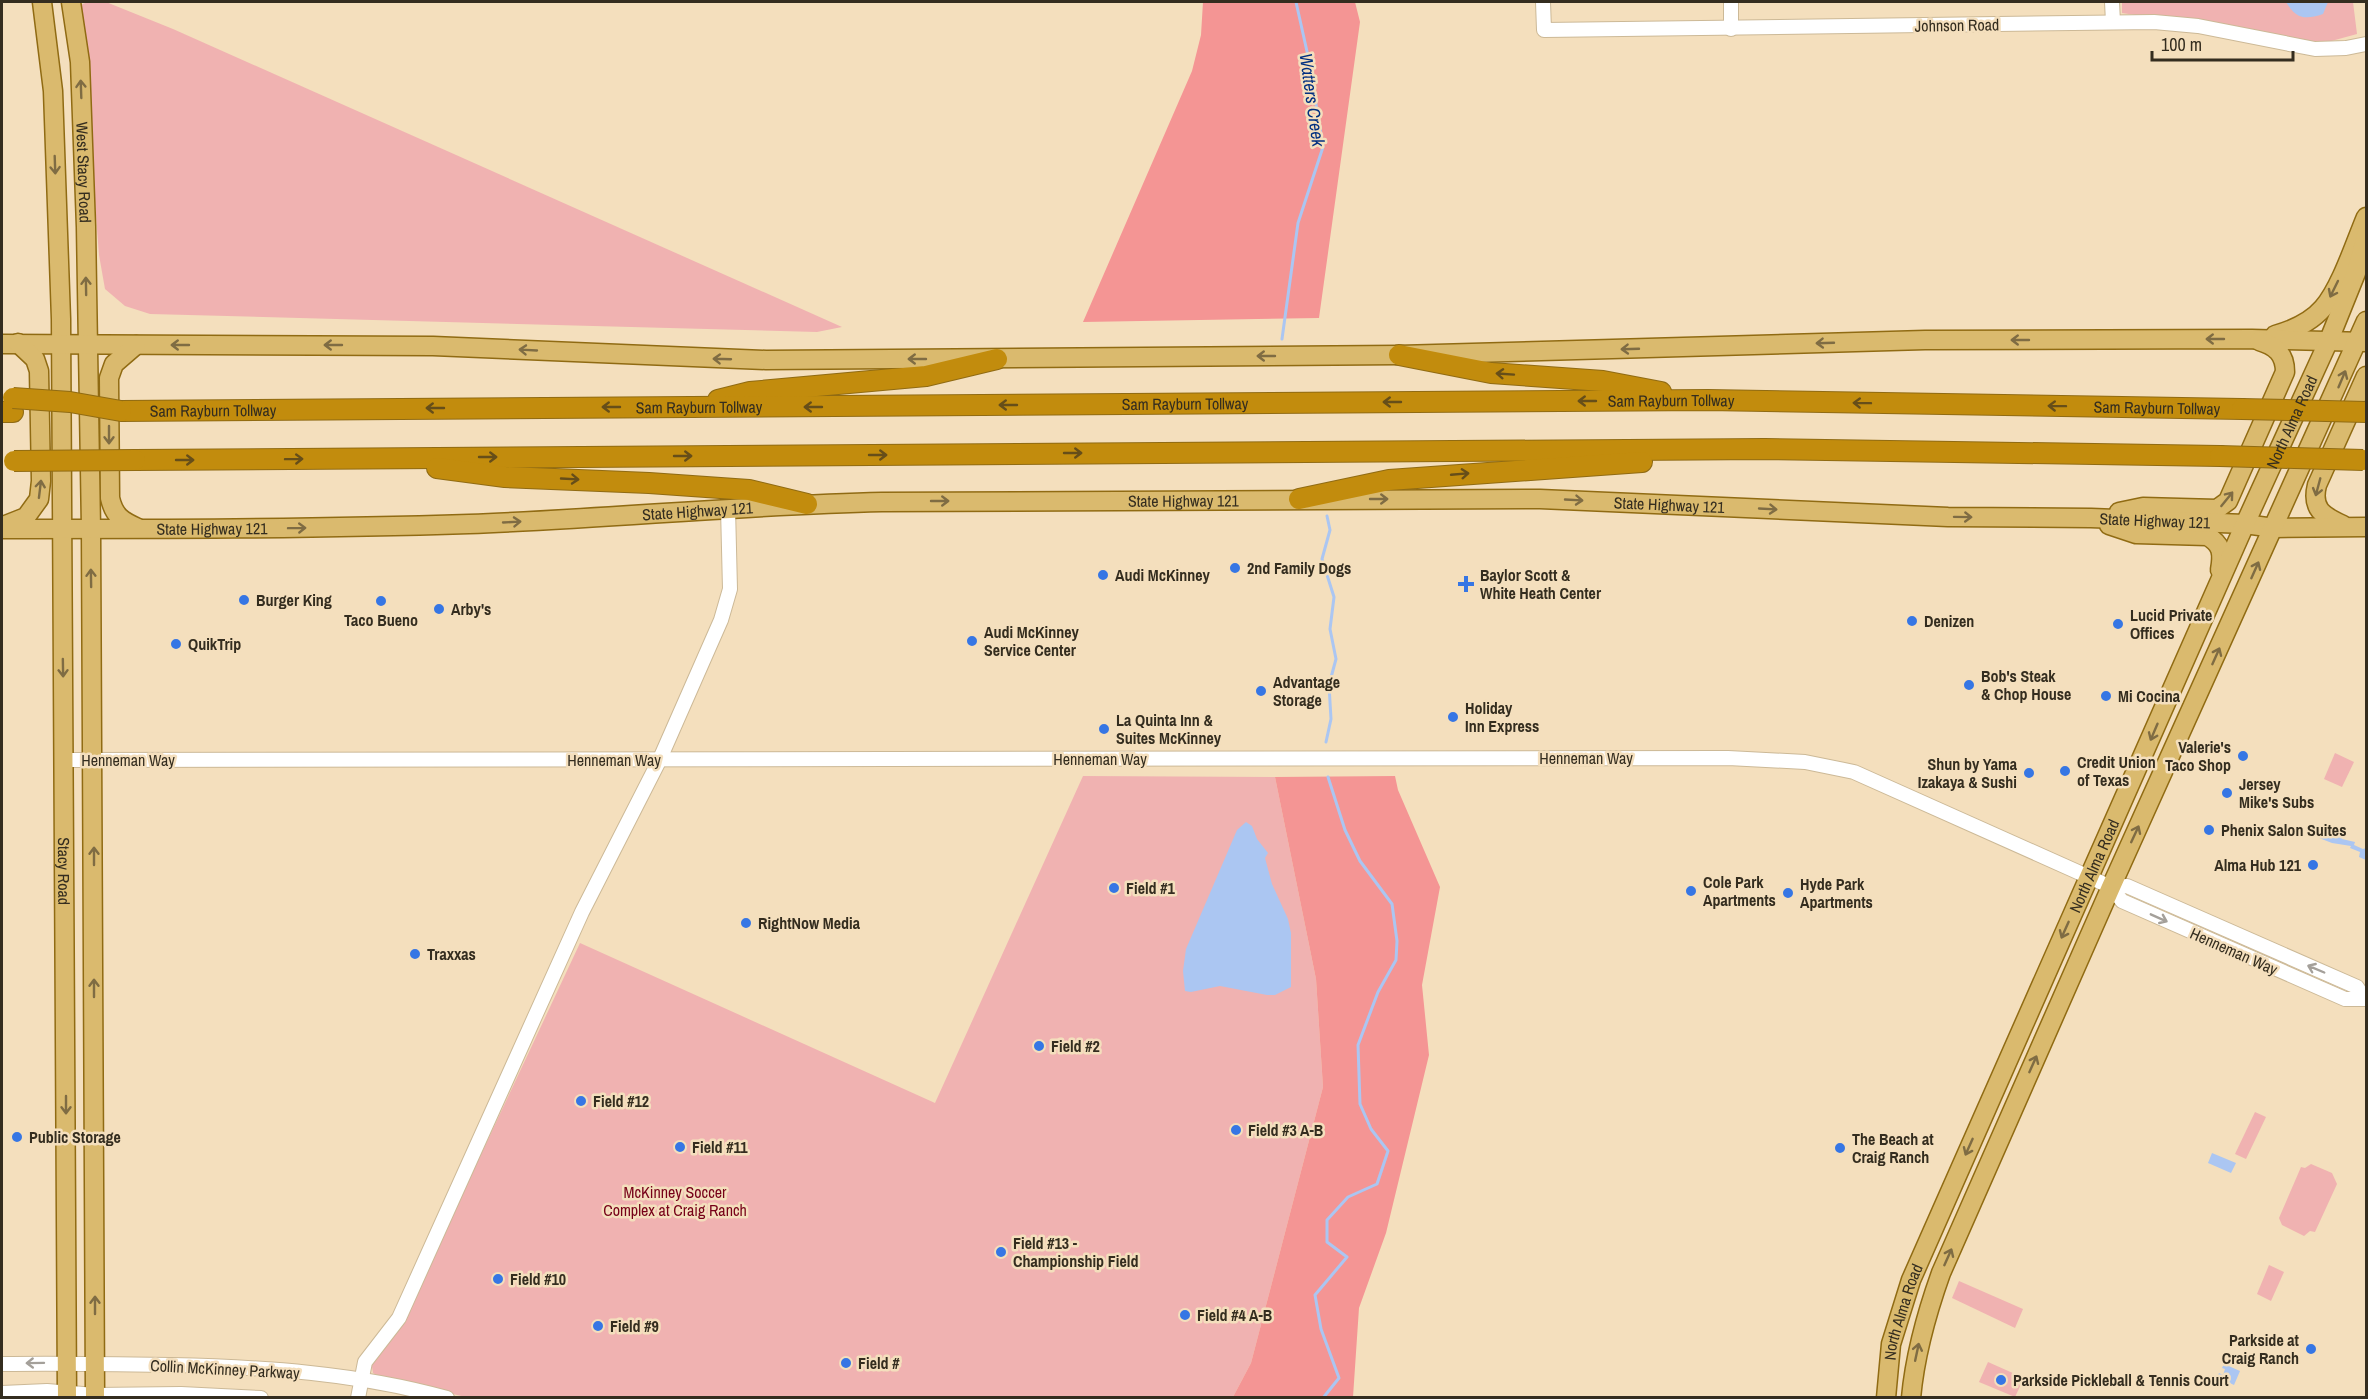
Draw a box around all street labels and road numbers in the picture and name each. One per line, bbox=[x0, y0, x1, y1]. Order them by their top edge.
street label: Johnson Road bbox=[1915, 13, 1999, 37]
street label: West Stacy Road bbox=[71, 121, 97, 223]
street label: North Alma Road bbox=[2261, 372, 2322, 472]
street label: Sam Rayburn Tollway bbox=[1608, 389, 1735, 412]
street label: Sam Rayburn Tollway bbox=[1122, 392, 1249, 415]
street label: Sam Rayburn Tollway bbox=[2093, 395, 2221, 420]
street label: Sam Rayburn Tollway bbox=[636, 396, 763, 418]
street label: Sam Rayburn Tollway bbox=[150, 399, 277, 422]
street label: State Highway 121 bbox=[1128, 489, 1240, 512]
street label: State Highway 121 bbox=[1613, 491, 1726, 518]
street label: State Highway 121 bbox=[641, 496, 754, 525]
street label: State Highway 121 bbox=[2099, 507, 2211, 534]
street label: State Highway 121 bbox=[156, 517, 268, 540]
street label: Henneman Way bbox=[1539, 747, 1633, 769]
street label: Henneman Way bbox=[1053, 748, 1147, 770]
street label: Henneman Way bbox=[81, 749, 175, 771]
street label: Henneman Way bbox=[567, 749, 661, 771]
street label: North Alma Road bbox=[2064, 816, 2124, 916]
street label: Stacy Road bbox=[53, 837, 75, 905]
street label: Henneman Way bbox=[2187, 922, 2282, 980]
street label: North Alma Road bbox=[1879, 1260, 1928, 1361]
street label: Collin McKinney Parkway bbox=[150, 1354, 301, 1384]

